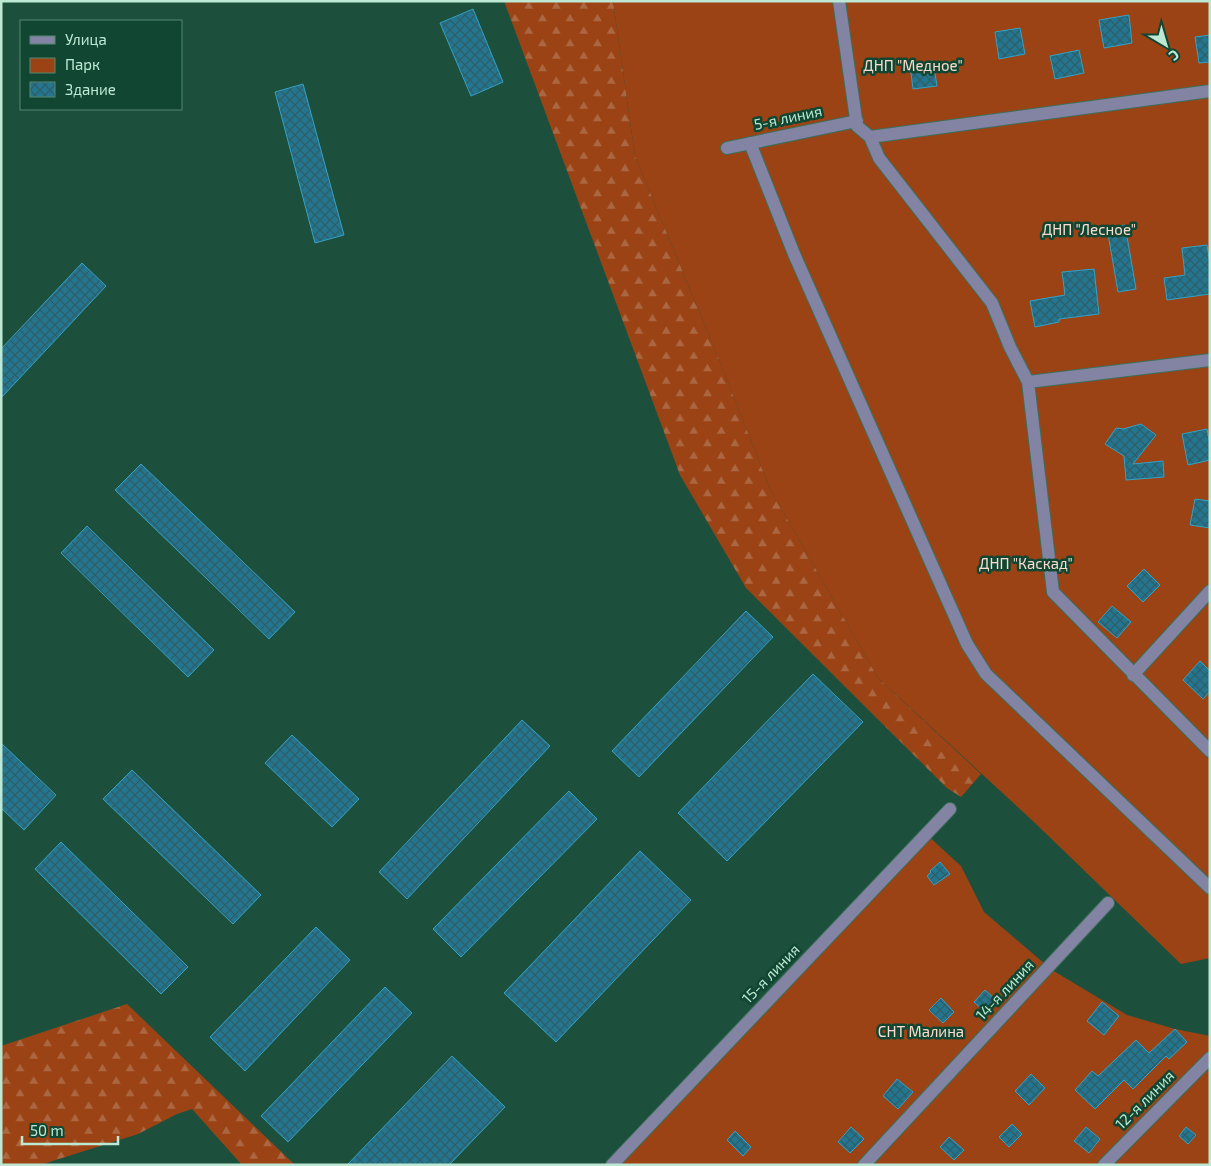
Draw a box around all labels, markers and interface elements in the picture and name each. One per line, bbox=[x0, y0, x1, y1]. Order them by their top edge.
legend bbox=[20, 20, 182, 110]
north arrow bbox=[1141, 20, 1191, 70]
text: Улица bbox=[65, 30, 107, 48]
text: С bbox=[1166, 46, 1183, 65]
text: Парк bbox=[65, 55, 100, 73]
park label: ДНП "Медное" bbox=[863, 56, 963, 74]
text: Здание bbox=[65, 80, 116, 98]
street label: 5-я линия bbox=[752, 101, 824, 133]
park label: ДНП "Лесное" bbox=[1042, 220, 1136, 238]
park label: ДНП "Каскад" bbox=[979, 554, 1073, 572]
street label: 15-я линия bbox=[738, 940, 803, 1007]
street label: 14-я линия bbox=[972, 955, 1037, 1023]
park label: СНТ Малина bbox=[878, 1022, 964, 1040]
street label: 12-я линия bbox=[1111, 1066, 1177, 1132]
scale bar bbox=[22, 1114, 119, 1146]
text: 50 m bbox=[30, 1121, 64, 1139]

